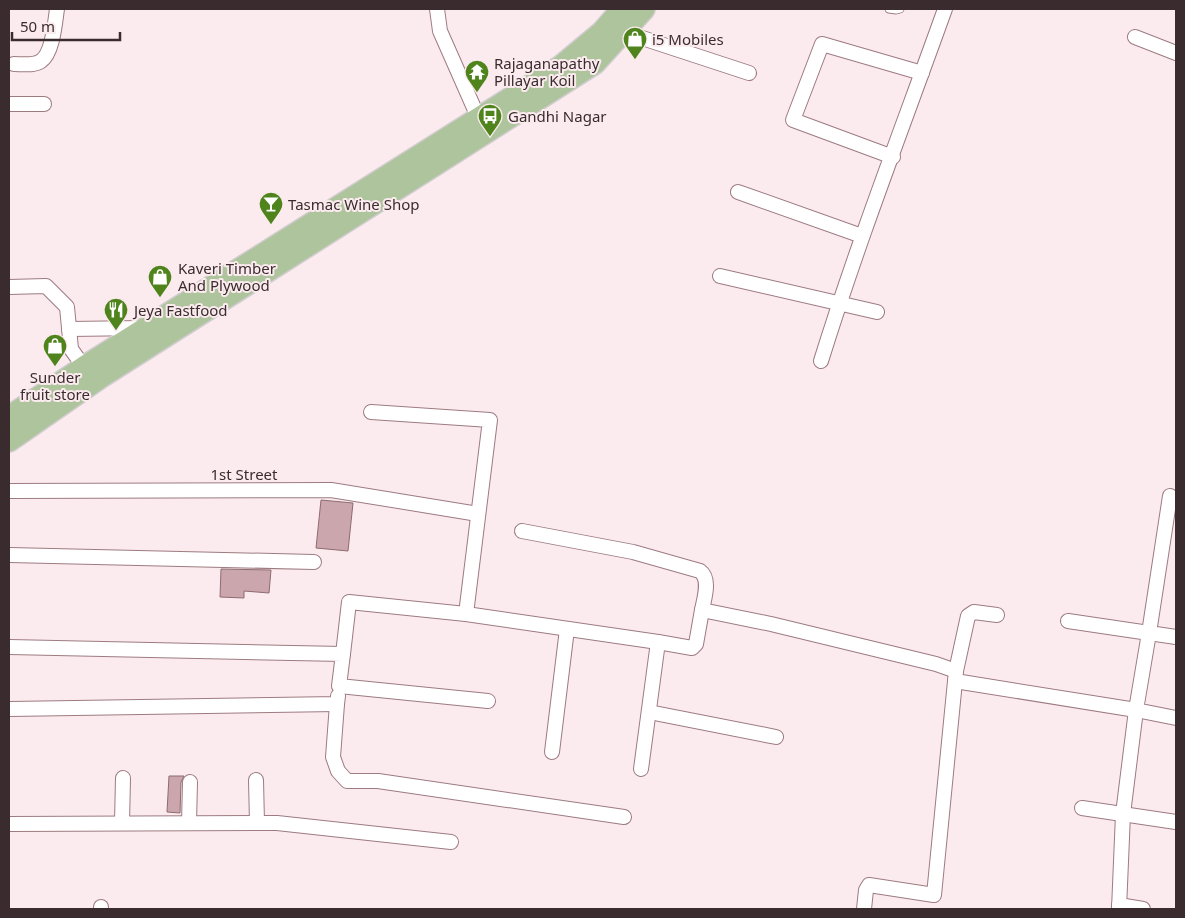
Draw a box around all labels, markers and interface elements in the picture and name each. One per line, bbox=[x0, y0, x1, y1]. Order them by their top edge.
scale bar bbox=[12, 10, 120, 42]
text: 50 m bbox=[20, 16, 55, 36]
shop icon: i5 Mobiles bbox=[622, 26, 648, 60]
place label: i5 Mobiles bbox=[652, 29, 724, 49]
place label: Rajaganapathy Pillayar Koil bbox=[494, 53, 600, 90]
temple icon: Rajaganapathy Pillayar Koil bbox=[464, 59, 490, 93]
bus stop icon: Gandhi Nagar bbox=[477, 103, 503, 137]
place label: Gandhi Nagar bbox=[508, 106, 607, 126]
bar icon: Tasmac Wine Shop bbox=[258, 191, 284, 225]
place label: Tasmac Wine Shop bbox=[288, 194, 420, 214]
place label: Kaveri Timber And Plywood bbox=[178, 258, 276, 295]
shop icon: Kaveri Timber And Plywood bbox=[147, 264, 173, 298]
restaurant icon: Jeya Fastfood bbox=[103, 297, 129, 331]
place label: Jeya Fastfood bbox=[132, 300, 228, 320]
shop icon: Sunder fruit store bbox=[42, 333, 68, 367]
place label: Sunder fruit store bbox=[20, 367, 90, 404]
street label: 1st Street bbox=[211, 464, 278, 484]

